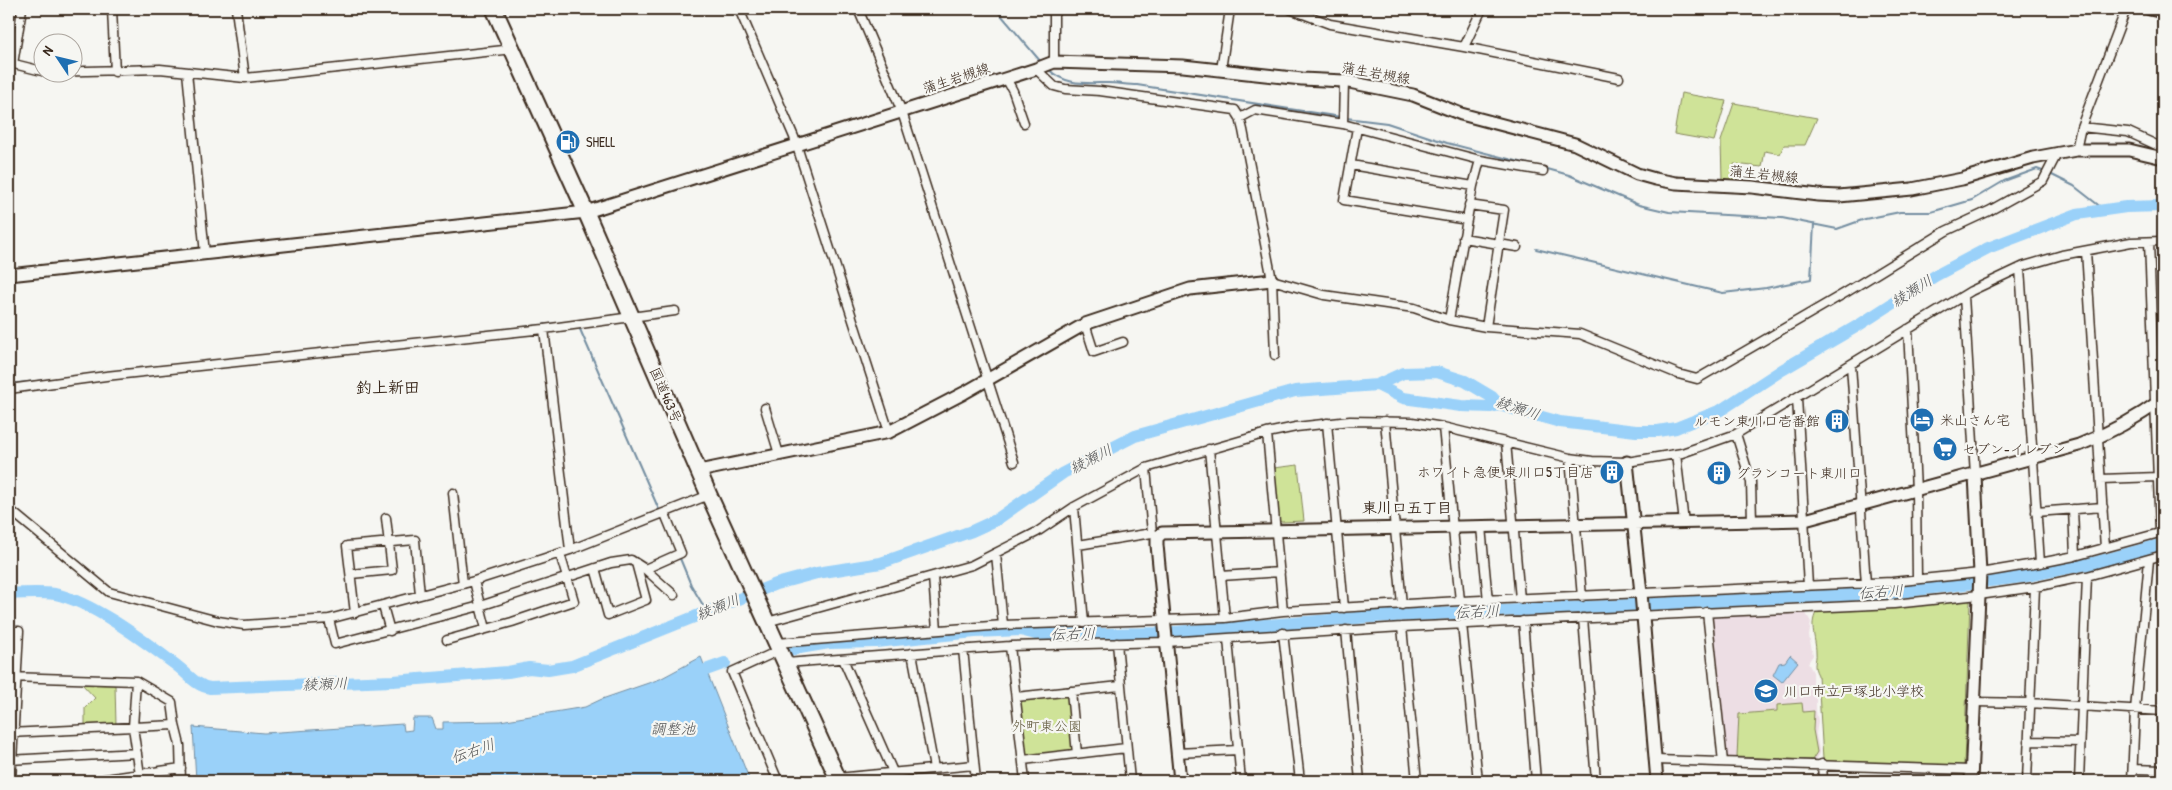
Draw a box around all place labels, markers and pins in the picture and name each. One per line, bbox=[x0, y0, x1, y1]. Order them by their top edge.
fuel station icon: SHELL bbox=[555, 129, 581, 155]
place label: SHELL bbox=[586, 132, 616, 151]
hotel icon: 米山さん宅 bbox=[1909, 407, 1935, 433]
building icon: ルモン東川口壱番館 bbox=[1824, 408, 1850, 434]
place label: 米山さん宅 bbox=[1940, 410, 2010, 429]
place label: ルモン東川口壱番館 bbox=[1694, 411, 1820, 430]
supermarket icon: セブン-イレブン bbox=[1932, 436, 1958, 462]
place label: セブン-イレブン bbox=[1962, 439, 2066, 458]
building icon: ホワイト急便 東川口5丁目店 bbox=[1599, 459, 1625, 485]
building icon: グランコート東川口 bbox=[1706, 460, 1732, 486]
place label: ホワイト急便 東川口5丁目店 bbox=[1417, 462, 1594, 481]
place label: グランコート東川口 bbox=[1736, 463, 1862, 482]
school or university icon: 川口市立戸塚北小学校 bbox=[1753, 678, 1779, 704]
place label: 川口市立戸塚北小学校 bbox=[1784, 681, 1924, 700]

